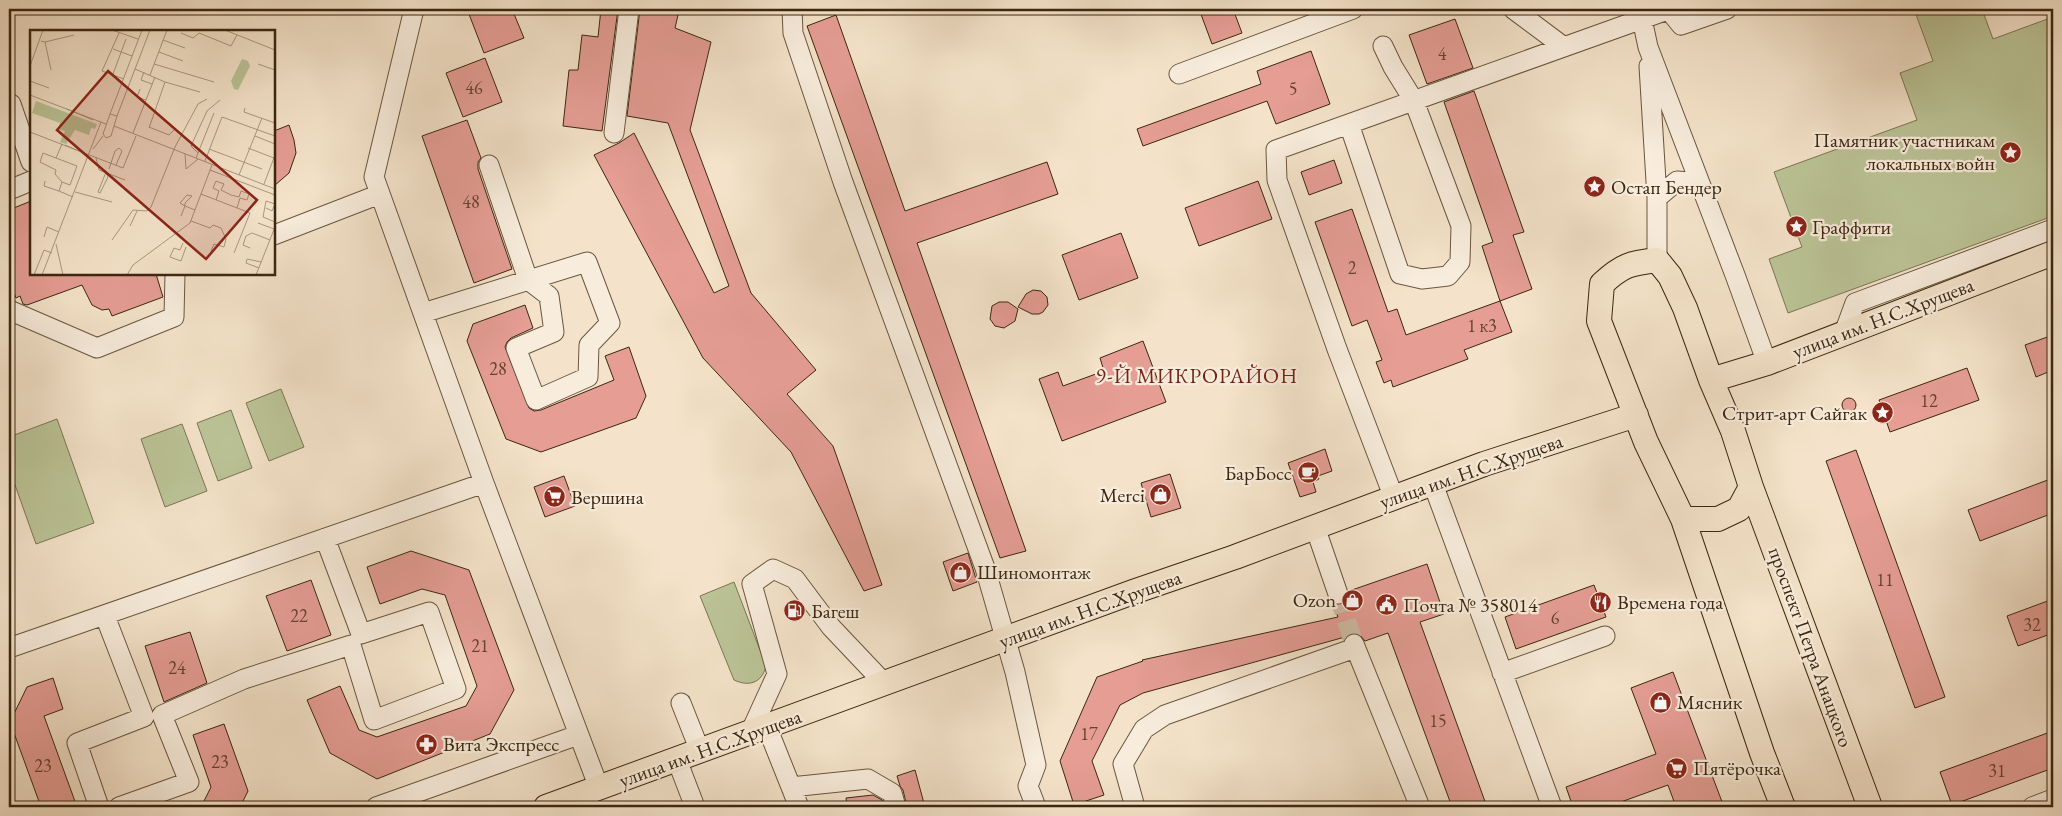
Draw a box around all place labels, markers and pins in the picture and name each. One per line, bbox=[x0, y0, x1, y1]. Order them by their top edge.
place label: Памятник участникам локальных войн bbox=[1814, 127, 1995, 176]
place icon: Памятник участникам локальных войн bbox=[1999, 140, 2023, 164]
place label: Остап Бендер bbox=[1611, 174, 1722, 200]
place icon: Остап Бендер bbox=[1583, 175, 1607, 199]
place label: Граффити bbox=[1812, 214, 1891, 240]
place icon: Граффити bbox=[1784, 215, 1808, 239]
place label: Стрит-арт Сайгак bbox=[1722, 400, 1867, 426]
place icon: Стрит-арт Сайгак bbox=[1871, 401, 1895, 425]
place label: БарБосс bbox=[1224, 460, 1292, 486]
cafe icon: БарБосс bbox=[1296, 461, 1320, 485]
place label: Merci bbox=[1100, 482, 1145, 508]
shop icon: Merci bbox=[1149, 483, 1173, 507]
place label: Вершина bbox=[571, 484, 644, 510]
supermarket icon: Вершина bbox=[543, 485, 567, 509]
place label: Шиномонтаж bbox=[977, 559, 1091, 585]
shop icon: Шиномонтаж bbox=[949, 560, 973, 584]
place label: Ozon bbox=[1293, 587, 1336, 613]
shop icon: Ozon bbox=[1340, 588, 1364, 612]
place label: Времена года bbox=[1617, 589, 1723, 615]
restaurant icon: Времена года bbox=[1589, 590, 1613, 614]
place label: Почта № 358014 bbox=[1403, 592, 1538, 618]
public building icon: Почта № 358014 bbox=[1375, 593, 1399, 617]
place label: Багеш bbox=[811, 598, 860, 624]
fuel station icon: Багеш bbox=[783, 599, 807, 623]
place label: Мясник bbox=[1677, 689, 1743, 715]
shop icon: Мясник bbox=[1649, 690, 1673, 714]
place label: Вита Экспресс bbox=[443, 731, 559, 757]
pharmacy icon: Вита Экспресс bbox=[415, 732, 439, 756]
place label: Пятёрочка bbox=[1693, 755, 1781, 781]
supermarket icon: Пятёрочка bbox=[1665, 756, 1689, 780]

